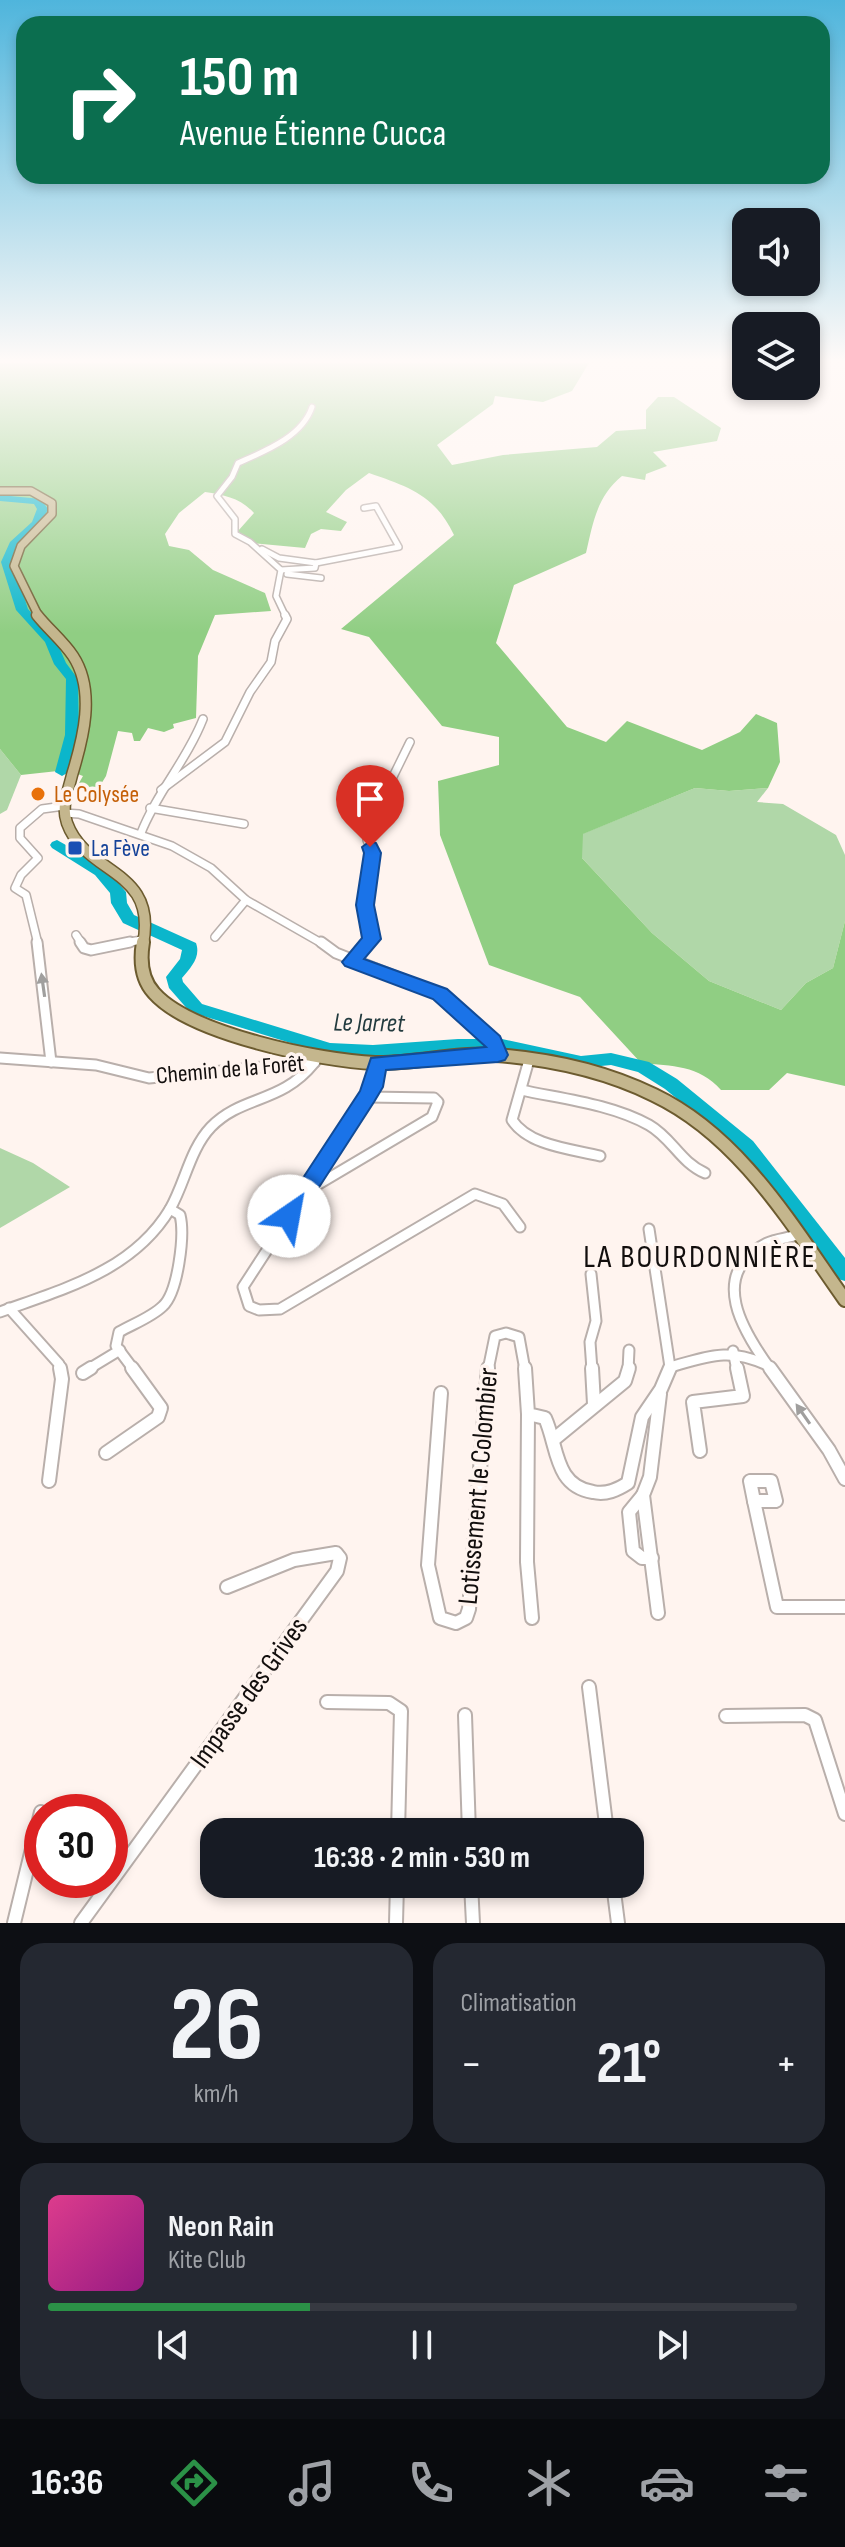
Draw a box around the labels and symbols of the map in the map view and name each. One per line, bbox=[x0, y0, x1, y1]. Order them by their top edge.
pin bbox=[336, 765, 404, 847]
place label: Le Colysée bbox=[54, 780, 139, 809]
marker: Le Colysée bbox=[29, 785, 47, 803]
place label: La Fève bbox=[91, 834, 150, 863]
marker: La Fève bbox=[66, 839, 84, 857]
one-way arrow bbox=[36, 972, 49, 997]
water label: Le Jarret bbox=[333, 1007, 406, 1040]
street label: Chemin de la Forêt bbox=[155, 1049, 305, 1090]
position arrow bbox=[247, 1174, 331, 1258]
district label: LA BOURDONNIÈRE bbox=[583, 1238, 817, 1277]
street label: Lotissement le Colombier bbox=[452, 1366, 505, 1606]
one-way arrow bbox=[796, 1403, 811, 1424]
street label: Impasse des Grives bbox=[184, 1611, 315, 1775]
speed limit sign: 30 bbox=[24, 1794, 128, 1898]

